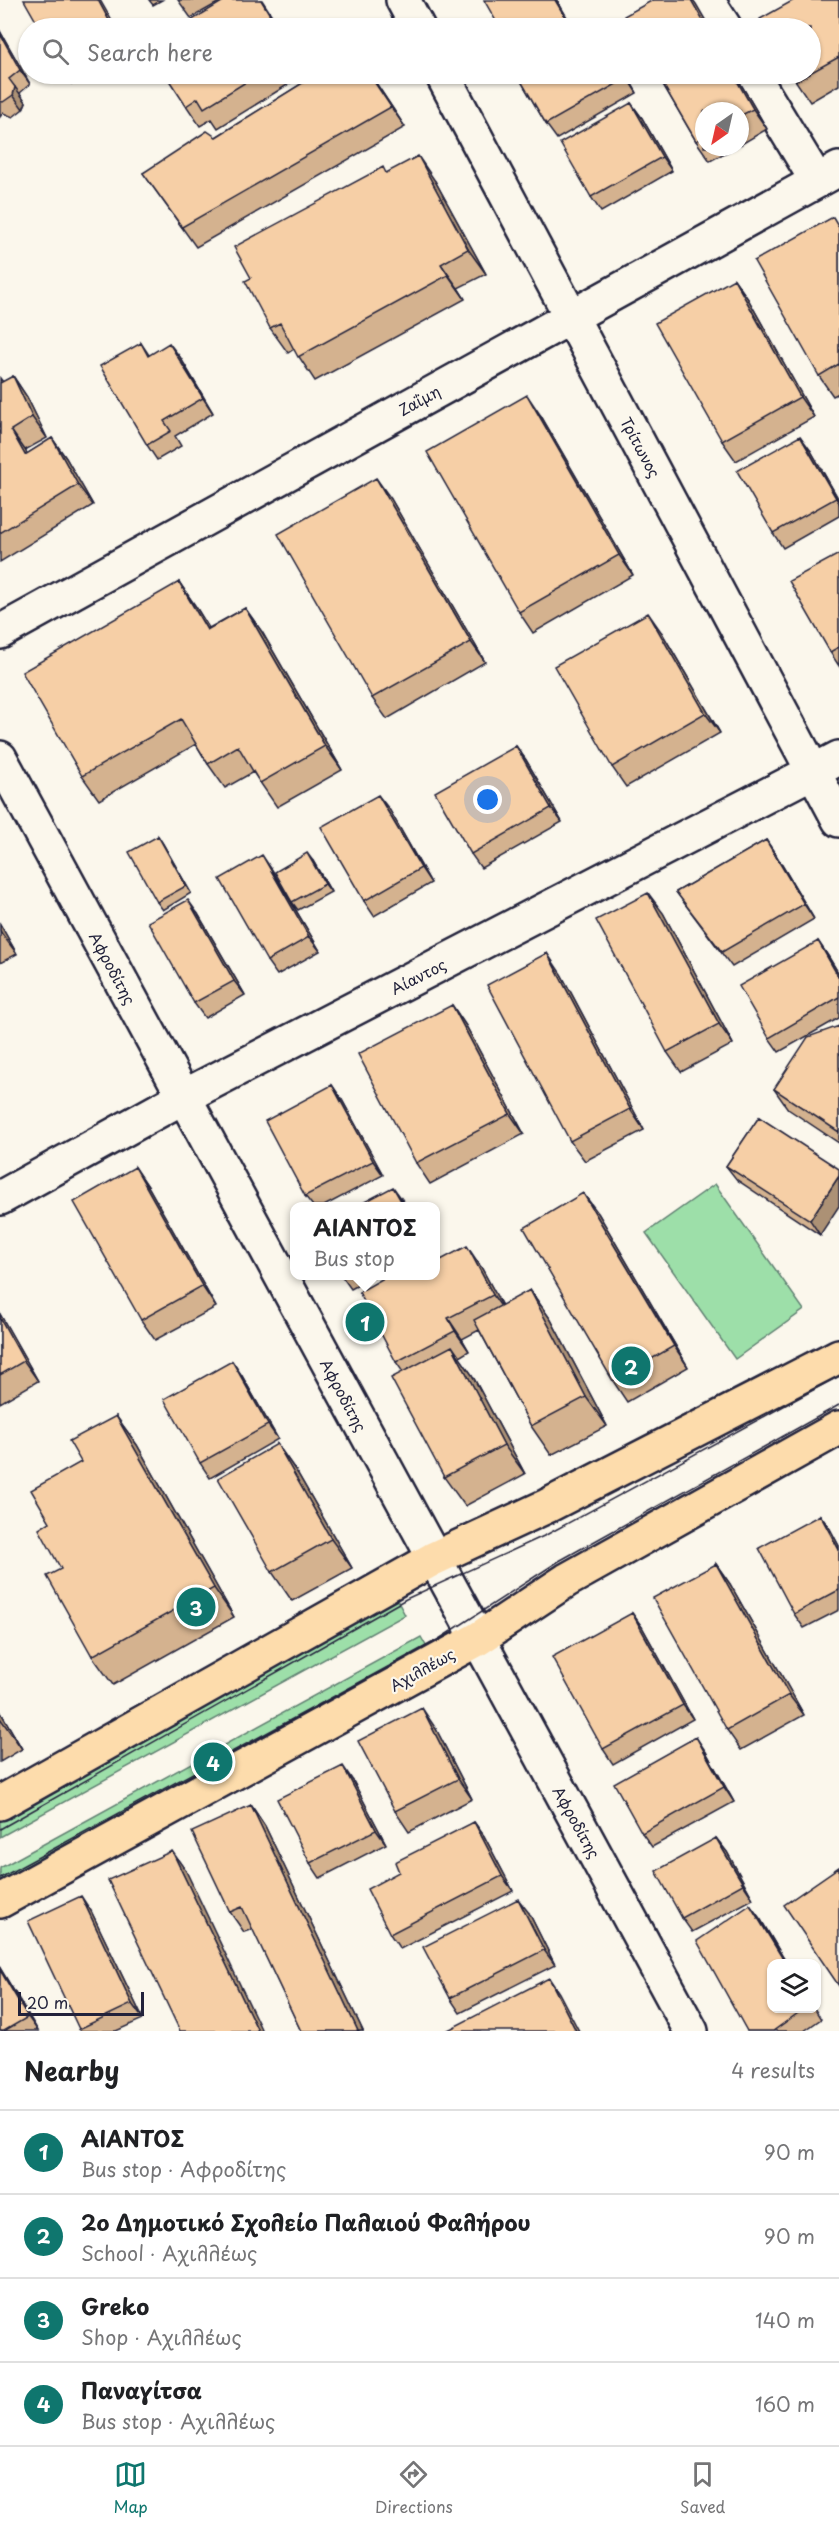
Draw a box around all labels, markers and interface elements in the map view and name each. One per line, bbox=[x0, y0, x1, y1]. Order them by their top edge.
search box bbox=[18, 18, 821, 84]
icon: search bbox=[39, 35, 72, 68]
text: Search here bbox=[87, 35, 213, 68]
north arrow bbox=[695, 102, 749, 156]
street label: Ζαΐμη bbox=[394, 379, 444, 421]
street label: Τρίτωνος bbox=[615, 412, 667, 482]
your location bbox=[473, 785, 502, 814]
street label: Αφροδίτης bbox=[84, 928, 142, 1009]
street label: Αίαντος bbox=[386, 952, 450, 1000]
popup bbox=[290, 1202, 440, 1280]
text: ΑΙΑΝΤΟΣ bbox=[313, 1210, 417, 1243]
text: Bus stop bbox=[313, 1243, 395, 1273]
pin: 1 bbox=[346, 1300, 385, 1344]
pin: 2 bbox=[612, 1344, 650, 1388]
street label: Αφροδίτης bbox=[315, 1355, 373, 1436]
pin: 3 bbox=[176, 1584, 216, 1630]
street label: Αχιλλέως bbox=[385, 1642, 459, 1696]
pin: 4 bbox=[194, 1740, 232, 1784]
street label: Αφροδίτης bbox=[548, 1782, 606, 1863]
map controls bbox=[767, 1959, 821, 2013]
button: layers bbox=[767, 1959, 821, 2013]
scale bar bbox=[18, 1989, 144, 2016]
text: 20 m bbox=[27, 1990, 68, 2014]
text: Nearby bbox=[24, 2051, 119, 2090]
text: 4 results bbox=[731, 2055, 815, 2085]
text: ΑΙΑΝΤΟΣ bbox=[81, 2121, 184, 2154]
text: 1 bbox=[39, 2137, 48, 2167]
text: 90 m bbox=[764, 2137, 815, 2167]
text: Bus stop · Αφροδίτης bbox=[81, 2154, 286, 2184]
text: 2ο Δημοτικό Σχολείο Παλαιού Φαλήρου bbox=[81, 2205, 531, 2238]
text: 2 bbox=[36, 2221, 51, 2251]
text: 90 m bbox=[764, 2221, 815, 2251]
text: School · Αχιλλέως bbox=[81, 2238, 257, 2268]
text: Greko bbox=[81, 2289, 149, 2322]
text: 3 bbox=[37, 2305, 50, 2335]
text: 140 m bbox=[755, 2305, 815, 2335]
text: Shop · Αχιλλέως bbox=[81, 2322, 242, 2352]
text: Παναγίτσα bbox=[81, 2373, 202, 2406]
text: 4 bbox=[37, 2389, 50, 2419]
text: 160 m bbox=[755, 2389, 815, 2419]
text: Bus stop · Αχιλλέως bbox=[81, 2406, 275, 2436]
tab: Map bbox=[114, 2458, 148, 2518]
tab: Directions bbox=[375, 2458, 453, 2518]
tab: Saved bbox=[680, 2458, 725, 2518]

